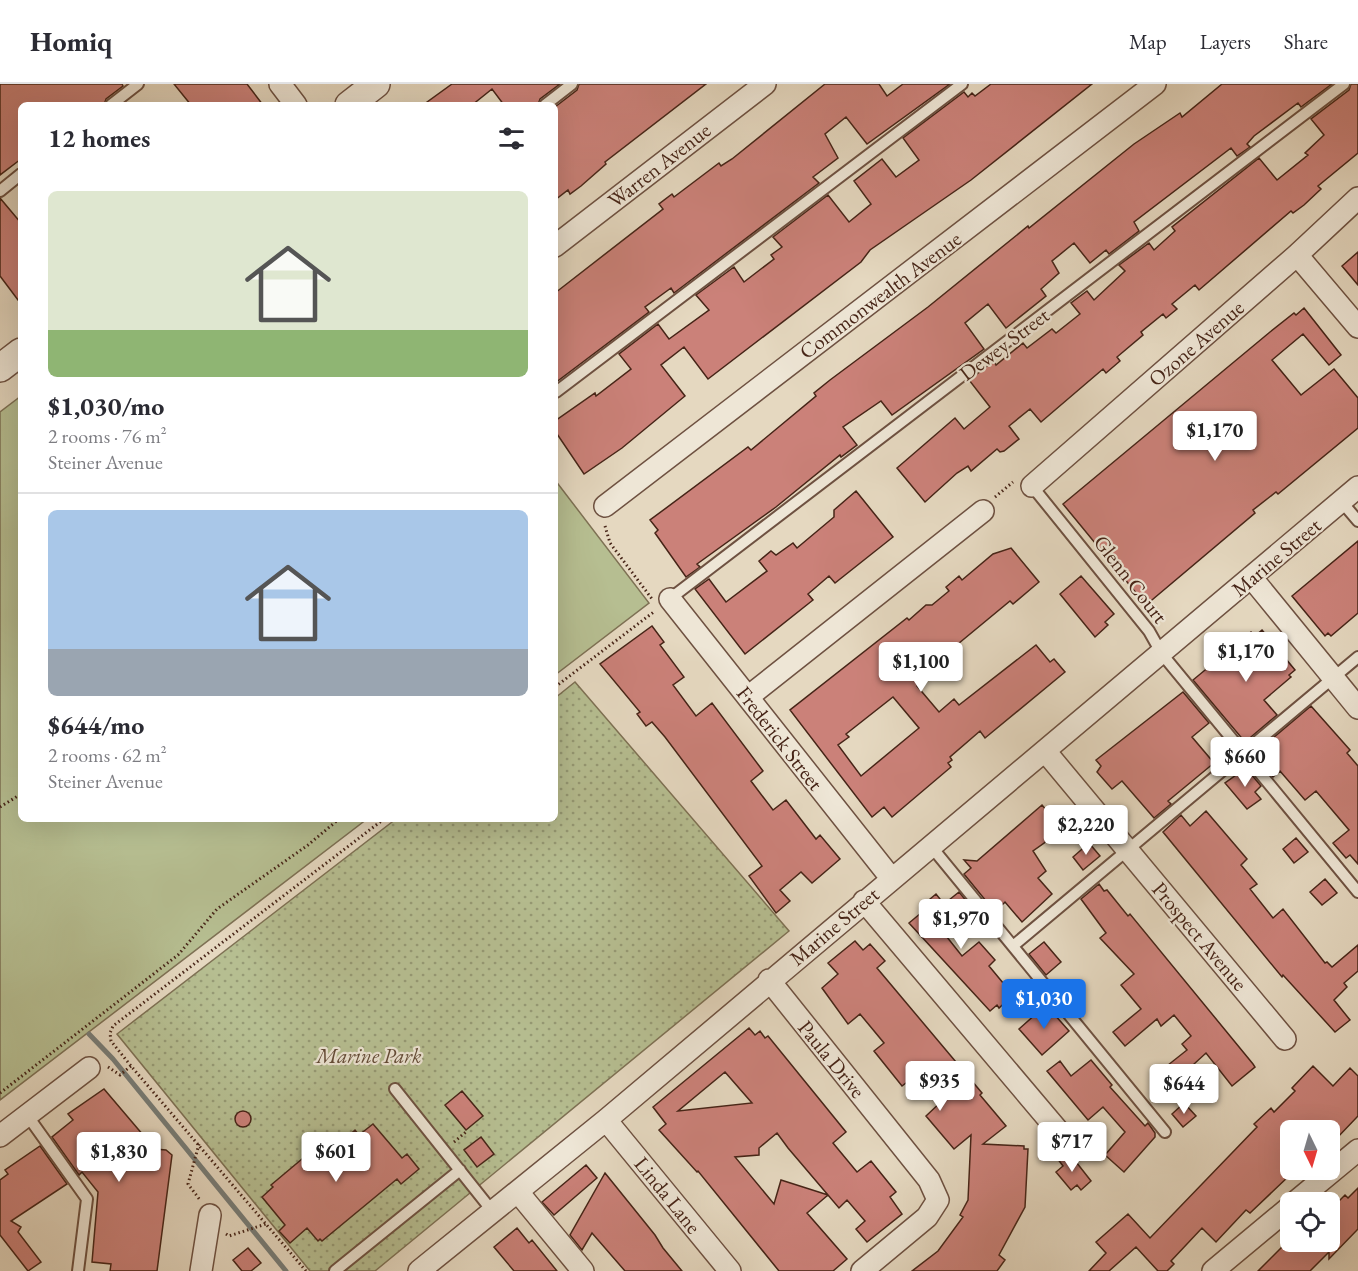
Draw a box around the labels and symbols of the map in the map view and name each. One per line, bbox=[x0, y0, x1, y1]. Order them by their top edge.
street label: Warren Avenue bbox=[602, 116, 716, 214]
street label: Commonwealth Avenue bbox=[793, 225, 967, 365]
street label: Ozone Avenue bbox=[1143, 294, 1249, 392]
street label: Dewey Street bbox=[954, 301, 1055, 387]
pin: $1,170 bbox=[1166, 411, 1264, 462]
street label: Marine Street bbox=[1226, 511, 1327, 602]
street label: Glenn Court bbox=[1088, 529, 1174, 629]
pin: $1,170 bbox=[1197, 632, 1295, 683]
pin: $1,100 bbox=[872, 642, 970, 693]
street label: Frederick Street bbox=[731, 680, 830, 796]
pin: $660 bbox=[1209, 737, 1281, 788]
pin: $2,220 bbox=[1037, 805, 1135, 856]
street label: Prospect Avenue bbox=[1147, 876, 1253, 996]
street label: Marine Street bbox=[784, 880, 885, 971]
pin: $1,970 bbox=[912, 899, 1010, 950]
pin: $1,030 bbox=[995, 979, 1093, 1030]
street label: Paula Drive bbox=[792, 1015, 872, 1103]
park label: Marine Park bbox=[314, 1042, 422, 1069]
pin: $935 bbox=[904, 1061, 976, 1112]
pin: $644 bbox=[1148, 1064, 1220, 1115]
north arrow bbox=[1280, 1120, 1340, 1180]
pin: $717 bbox=[1036, 1122, 1108, 1173]
pin: $1,830 bbox=[70, 1132, 168, 1183]
pin: $601 bbox=[300, 1132, 372, 1183]
street label: Linda Lane bbox=[629, 1151, 707, 1239]

